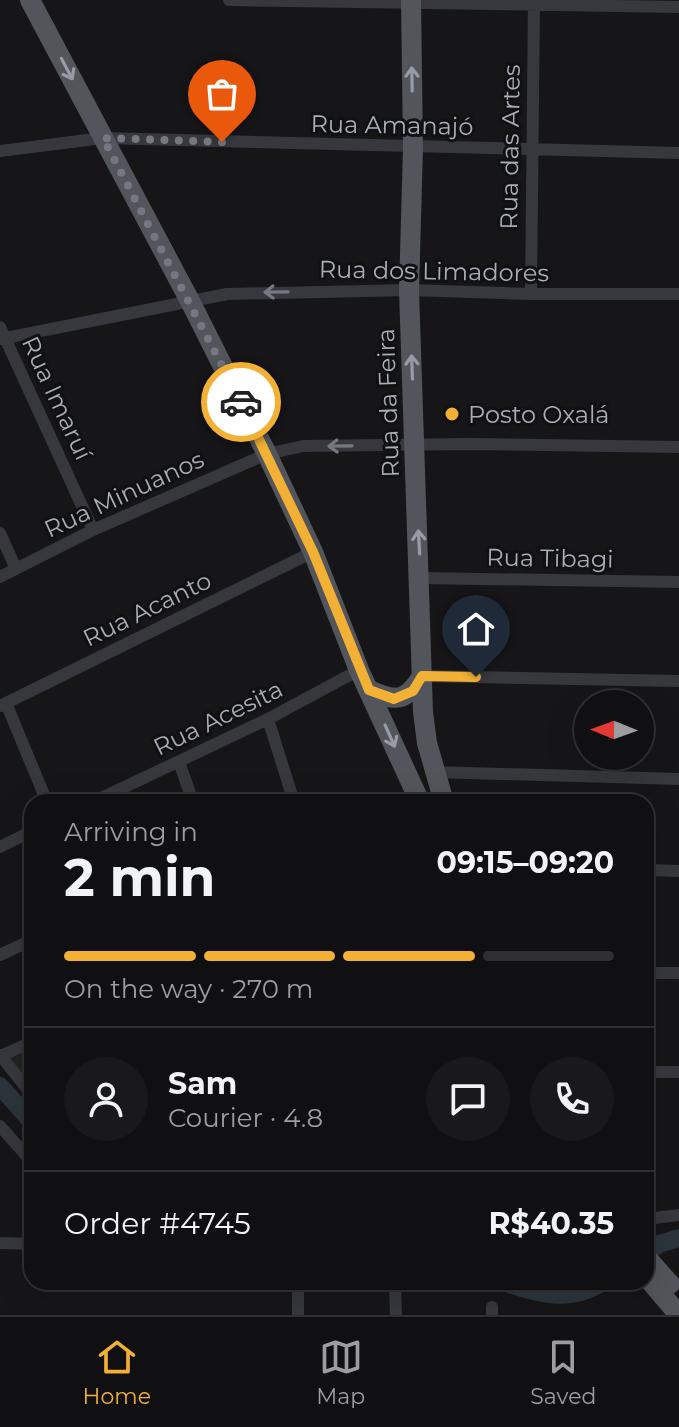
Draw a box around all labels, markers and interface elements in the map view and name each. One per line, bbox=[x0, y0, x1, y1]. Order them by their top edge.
one-way arrow bbox=[59, 57, 75, 80]
pin bbox=[188, 60, 256, 142]
street label: Rua das Artes bbox=[494, 64, 526, 230]
one-way arrow bbox=[404, 66, 420, 93]
icon: bag bbox=[200, 72, 244, 116]
street label: Rua Amanajó bbox=[310, 109, 474, 141]
street label: Rua dos Limadores bbox=[319, 254, 549, 288]
one-way arrow bbox=[263, 284, 290, 300]
street label: Rua da Feira bbox=[371, 328, 405, 478]
street label: Rua Imaruí bbox=[16, 332, 99, 466]
one-way arrow bbox=[405, 354, 420, 381]
courier bbox=[201, 362, 281, 442]
icon: car bbox=[219, 380, 263, 424]
place label: Posto Oxalá bbox=[468, 400, 610, 429]
marker: Posto Oxalá bbox=[443, 405, 461, 423]
one-way arrow bbox=[327, 438, 354, 454]
street label: Rua Minuanos bbox=[40, 444, 208, 544]
one-way arrow bbox=[411, 529, 426, 556]
street label: Rua Tibagi bbox=[486, 542, 614, 574]
street label: Rua Acanto bbox=[78, 565, 216, 653]
pin bbox=[442, 595, 510, 677]
icon: home bbox=[454, 607, 498, 651]
street label: Rua Acesita bbox=[149, 674, 287, 762]
north arrow bbox=[574, 690, 654, 770]
map controls bbox=[574, 690, 654, 770]
one-way arrow bbox=[383, 723, 398, 747]
text: Arriving in bbox=[64, 816, 198, 848]
text: 09:15–09:20 bbox=[437, 844, 614, 881]
text: 2 min bbox=[64, 846, 216, 909]
text: On the way · 270 m bbox=[64, 973, 313, 1005]
button: person bbox=[64, 1057, 148, 1141]
button: chat bbox=[426, 1057, 510, 1141]
button: phone bbox=[530, 1057, 614, 1141]
text: Sam bbox=[168, 1065, 237, 1102]
text: Courier · 4.8 bbox=[168, 1102, 323, 1134]
text: Order #4745 bbox=[64, 1205, 251, 1242]
text: R$40.35 bbox=[488, 1205, 614, 1242]
tab: Home bbox=[83, 1335, 151, 1410]
tab: Map bbox=[316, 1335, 365, 1410]
tab: Saved bbox=[530, 1335, 596, 1410]

